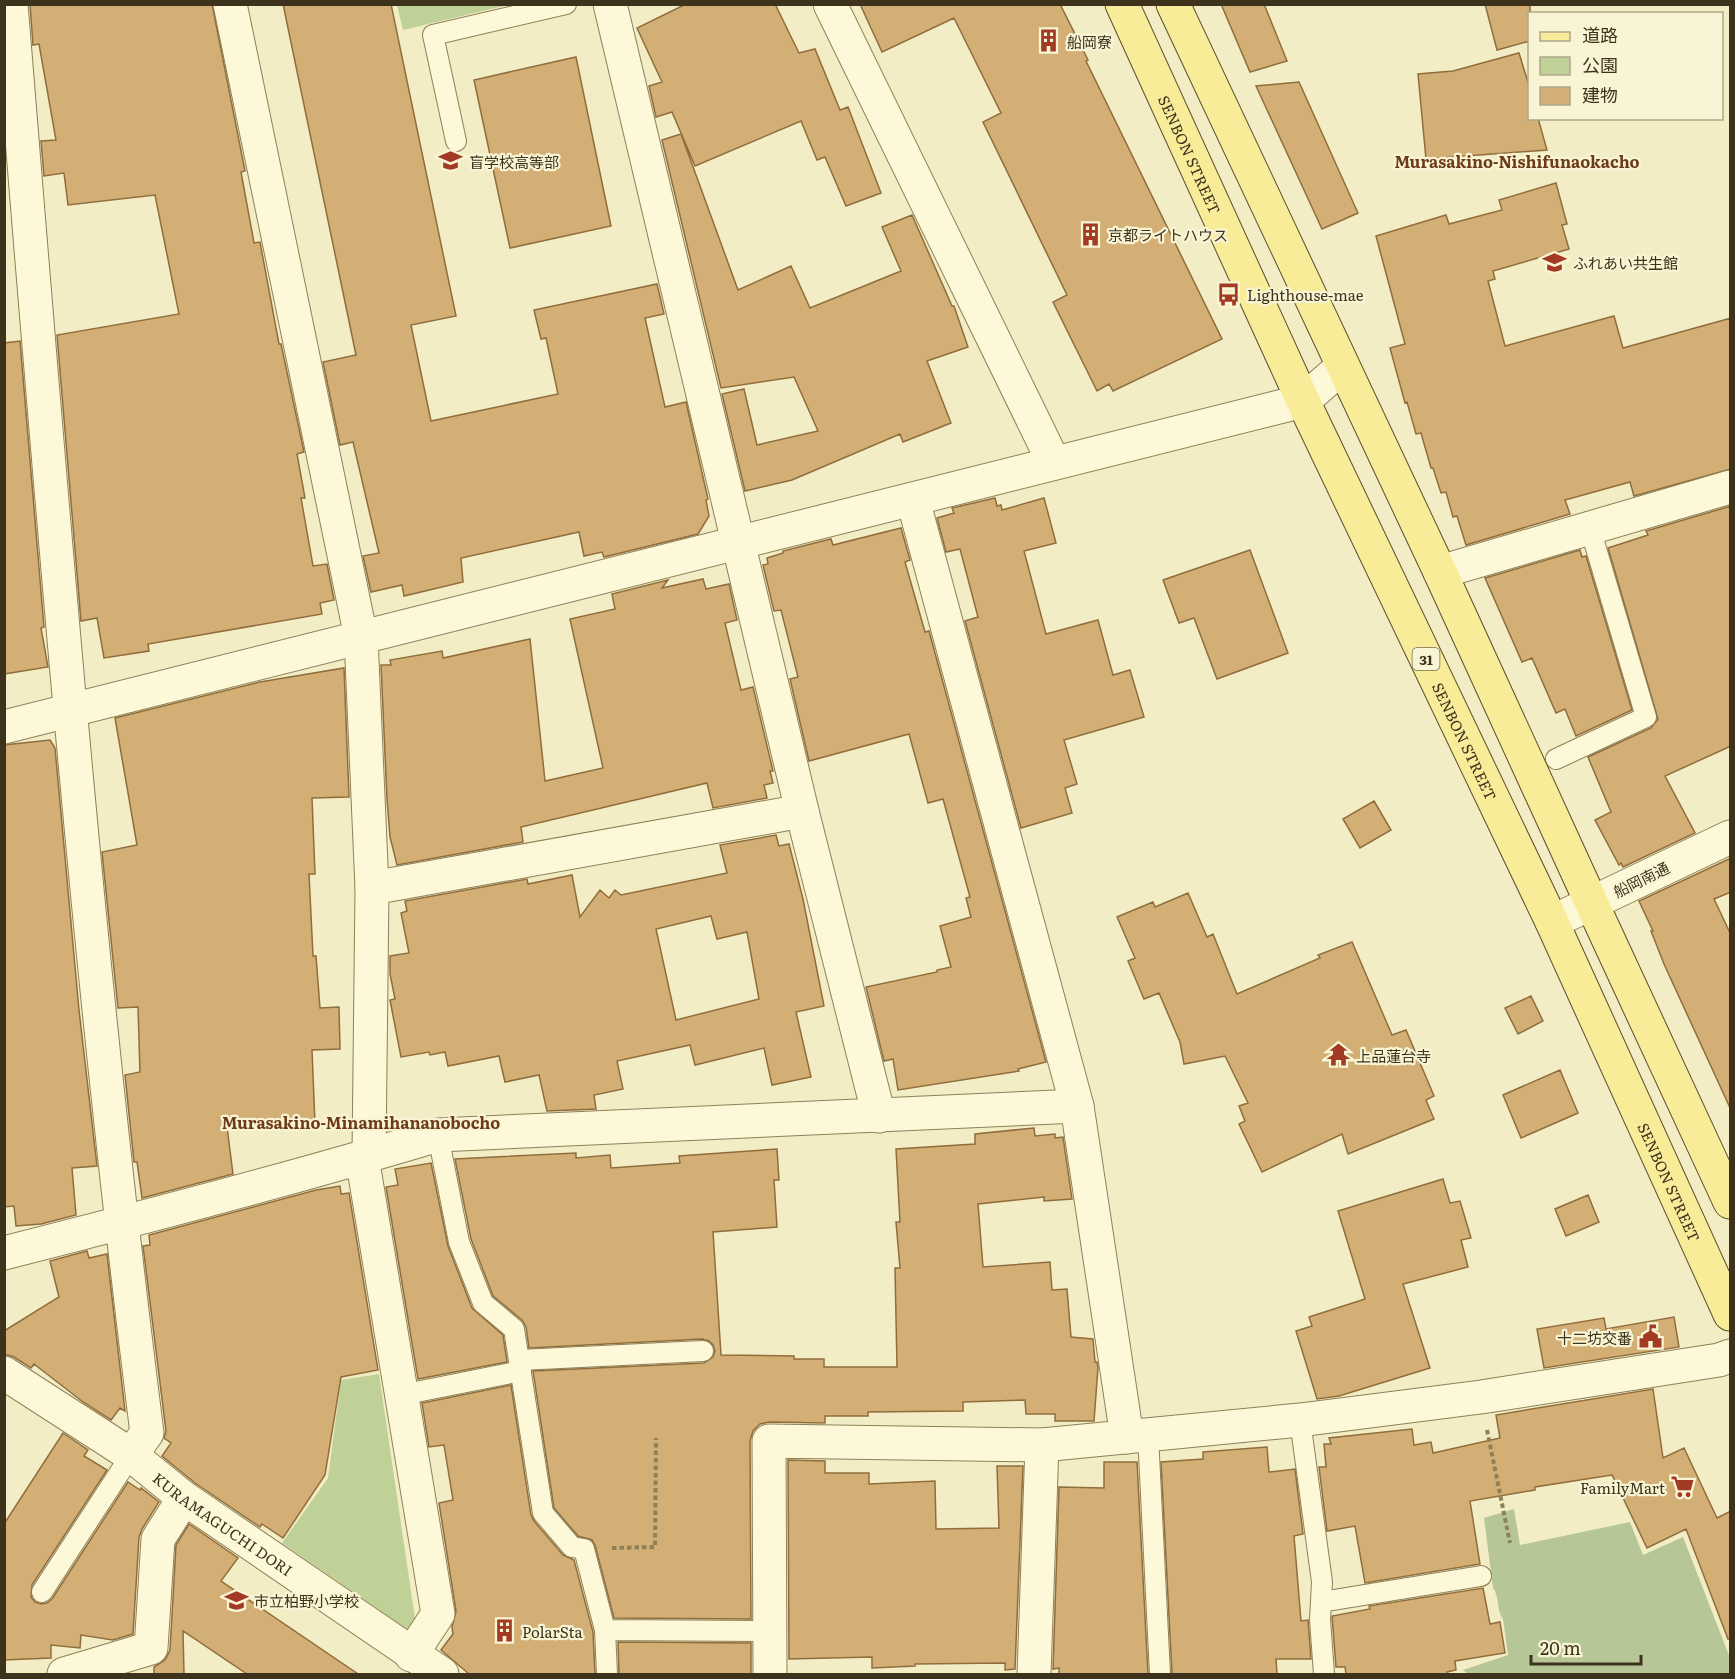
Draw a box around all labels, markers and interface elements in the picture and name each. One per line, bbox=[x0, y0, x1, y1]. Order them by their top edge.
legend bbox=[1528, 12, 1723, 120]
text: 道路 bbox=[1582, 21, 1618, 48]
building icon: 船岡寮 bbox=[1036, 28, 1062, 54]
place label: 船岡寮 bbox=[1067, 30, 1112, 53]
text: 公園 bbox=[1582, 51, 1618, 78]
text: 建物 bbox=[1582, 81, 1618, 108]
street label: SENBON STREET bbox=[1153, 91, 1228, 217]
school or university icon: 盲学校高等部 bbox=[438, 148, 464, 174]
district label: Murasakino-Nishifunaokacho bbox=[1394, 149, 1640, 173]
place label: 盲学校高等部 bbox=[469, 150, 559, 173]
building icon: 京都ライトハウス bbox=[1077, 221, 1103, 247]
place label: 京都ライトハウス bbox=[1108, 223, 1228, 246]
school or university icon: ふれあい共生館 bbox=[1542, 249, 1568, 275]
place label: ふれあい共生館 bbox=[1573, 251, 1678, 274]
bus stop icon: Lighthouse-mae bbox=[1216, 281, 1242, 307]
place label: Lighthouse-mae bbox=[1247, 283, 1364, 306]
road number: 31 bbox=[1412, 648, 1440, 670]
street label: SENBON STREET bbox=[1427, 678, 1503, 804]
street label: 船岡南通 bbox=[1609, 856, 1673, 902]
temple icon: 上品蓮台寺 bbox=[1325, 1042, 1351, 1068]
place label: 上品蓮台寺 bbox=[1356, 1044, 1431, 1067]
district label: Murasakino-Minamihananobocho bbox=[222, 1110, 500, 1134]
street label: SENBON STREET bbox=[1633, 1119, 1707, 1245]
public building icon: 十二坊交番 bbox=[1637, 1324, 1663, 1350]
place label: 十二坊交番 bbox=[1557, 1326, 1632, 1349]
street label: KURAMAGUCHI DORI bbox=[148, 1466, 298, 1581]
supermarket icon: FamilyMart bbox=[1670, 1474, 1696, 1500]
place label: FamilyMart bbox=[1580, 1476, 1665, 1499]
school or university icon: 市立柏野小学校 bbox=[223, 1587, 249, 1613]
place label: 市立柏野小学校 bbox=[254, 1589, 359, 1612]
building icon: PolarSta bbox=[491, 1618, 517, 1644]
place label: PolarSta bbox=[522, 1620, 583, 1643]
scale bar bbox=[1531, 1628, 1640, 1666]
text: 20 m bbox=[1540, 1634, 1581, 1661]

